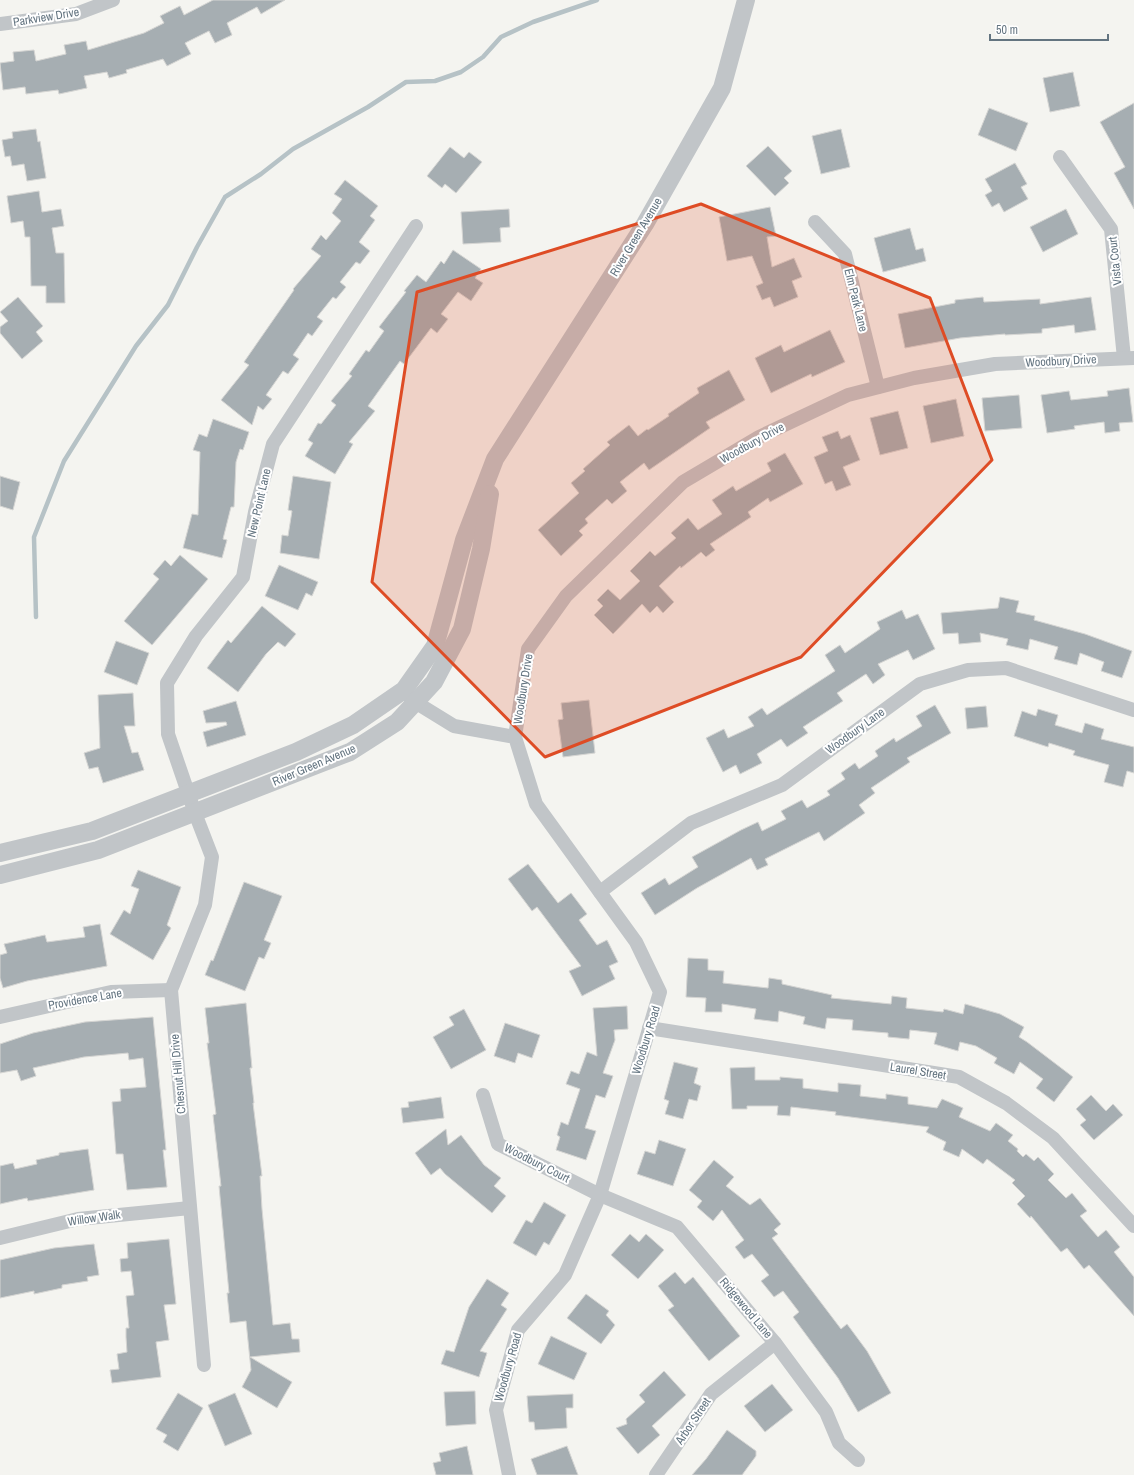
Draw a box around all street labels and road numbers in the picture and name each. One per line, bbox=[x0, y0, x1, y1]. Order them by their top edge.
street label: Parkview Drive bbox=[12, 4, 80, 30]
street label: River Green Avenue bbox=[606, 195, 666, 279]
street label: Vista Court bbox=[1104, 236, 1126, 286]
street label: Elm Park Lane bbox=[840, 267, 872, 333]
street label: Woodbury Drive bbox=[1025, 351, 1097, 371]
street label: Woodbury Drive bbox=[717, 419, 787, 467]
street label: New Point Lane bbox=[243, 467, 275, 539]
street label: Woodbury Drive bbox=[510, 653, 536, 725]
street label: Woodbury Lane bbox=[822, 704, 888, 758]
street label: River Green Avenue bbox=[270, 740, 358, 790]
street label: Providence Lane bbox=[47, 985, 123, 1013]
street label: Woodbury Road bbox=[628, 1004, 664, 1076]
street label: Chesnut Hill Drive bbox=[167, 1034, 189, 1114]
street label: Laurel Street bbox=[889, 1059, 947, 1083]
street label: Woodbury Court bbox=[502, 1140, 573, 1186]
street label: Willow Walk bbox=[67, 1206, 122, 1230]
street label: Ridgewood Lane bbox=[716, 1274, 776, 1342]
street label: Woodbury Road bbox=[491, 1331, 525, 1403]
street label: Arbor Street bbox=[671, 1394, 715, 1448]

